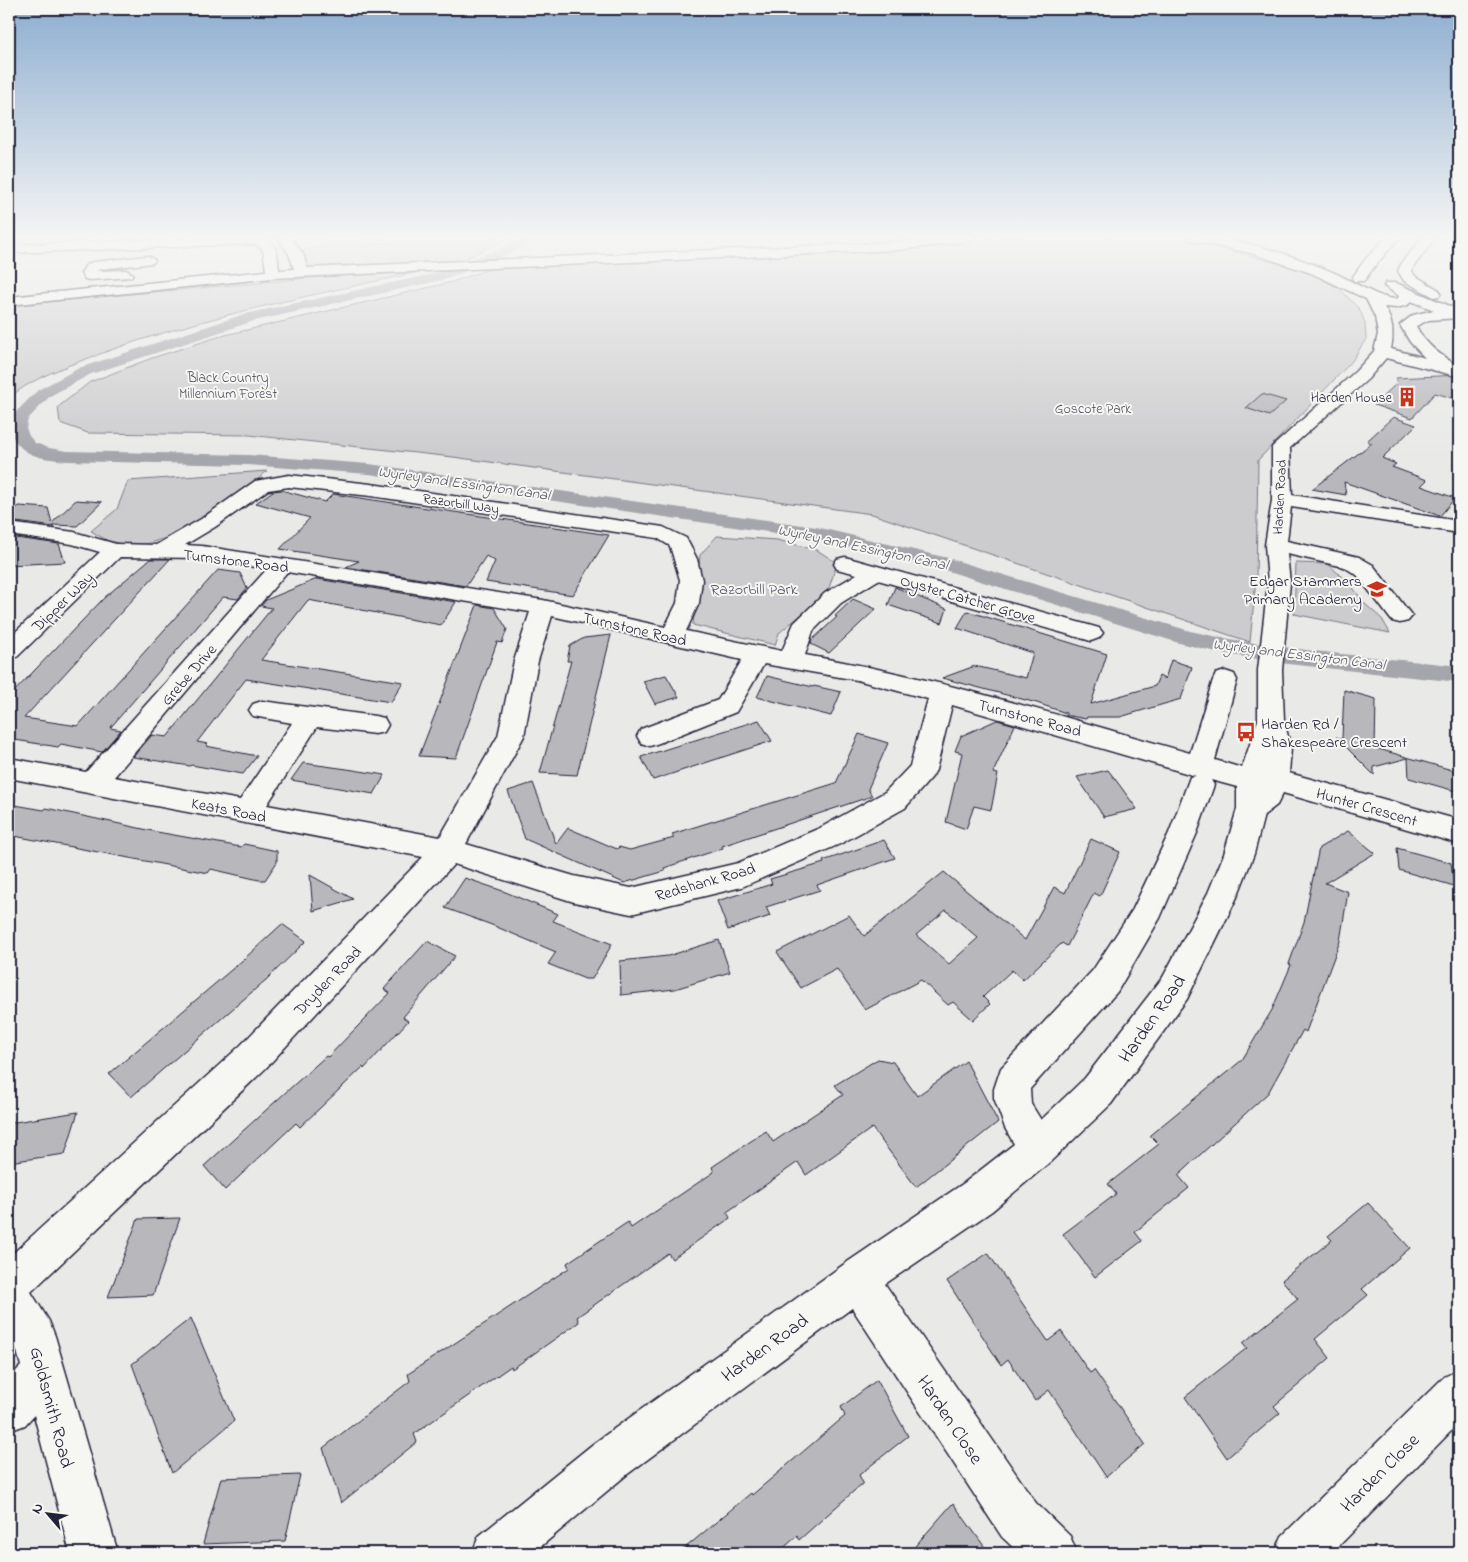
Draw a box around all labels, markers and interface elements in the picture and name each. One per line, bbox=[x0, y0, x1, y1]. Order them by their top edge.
park label: Black Country Millennium Forest bbox=[179, 368, 277, 405]
building icon: Harden House bbox=[1396, 386, 1418, 408]
place label: Harden House bbox=[1311, 388, 1393, 409]
park label: Goscote Park bbox=[1055, 399, 1132, 420]
street label: Harden Road bbox=[1268, 459, 1293, 535]
water label: Wyrley and Essington Canal bbox=[376, 461, 554, 508]
street label: Razorbill Way bbox=[421, 489, 501, 521]
water label: Wyrley and Essington Canal bbox=[776, 519, 952, 578]
street label: Turnstone Road bbox=[182, 544, 290, 580]
street label: Dipper Way bbox=[26, 567, 100, 639]
street label: Oyster Catcher Grove bbox=[897, 569, 1039, 631]
place label: Edgar Stammers Primary Academy bbox=[1244, 570, 1362, 612]
park label: Razorbill Park bbox=[710, 578, 799, 602]
school or university icon: Edgar Stammers Primary Academy bbox=[1366, 578, 1388, 600]
street label: Turnstone Road bbox=[580, 606, 689, 654]
water label: Wyrley and Essington Canal bbox=[1211, 634, 1389, 678]
street label: Grebe Drive bbox=[156, 638, 224, 712]
street label: Turnstone Road bbox=[975, 694, 1084, 744]
place label: Harden Rd / Shakespeare Crescent bbox=[1261, 713, 1408, 755]
bus stop icon: Harden Rd / Shakespeare Crescent bbox=[1235, 721, 1257, 743]
street label: Hunter Crescent bbox=[1313, 782, 1421, 834]
street label: Keats Road bbox=[189, 792, 268, 830]
street label: Redshank Road bbox=[653, 857, 758, 909]
street label: Dryden Road bbox=[288, 941, 368, 1022]
street label: Harden Road bbox=[1113, 970, 1193, 1069]
street label: Harden Road bbox=[716, 1308, 815, 1390]
street label: Goldsmith Road bbox=[21, 1344, 80, 1472]
street label: Harden Close bbox=[909, 1370, 989, 1471]
street label: Harden Close bbox=[1335, 1428, 1427, 1519]
north arrow bbox=[22, 1490, 72, 1540]
text: N bbox=[26, 1499, 49, 1518]

